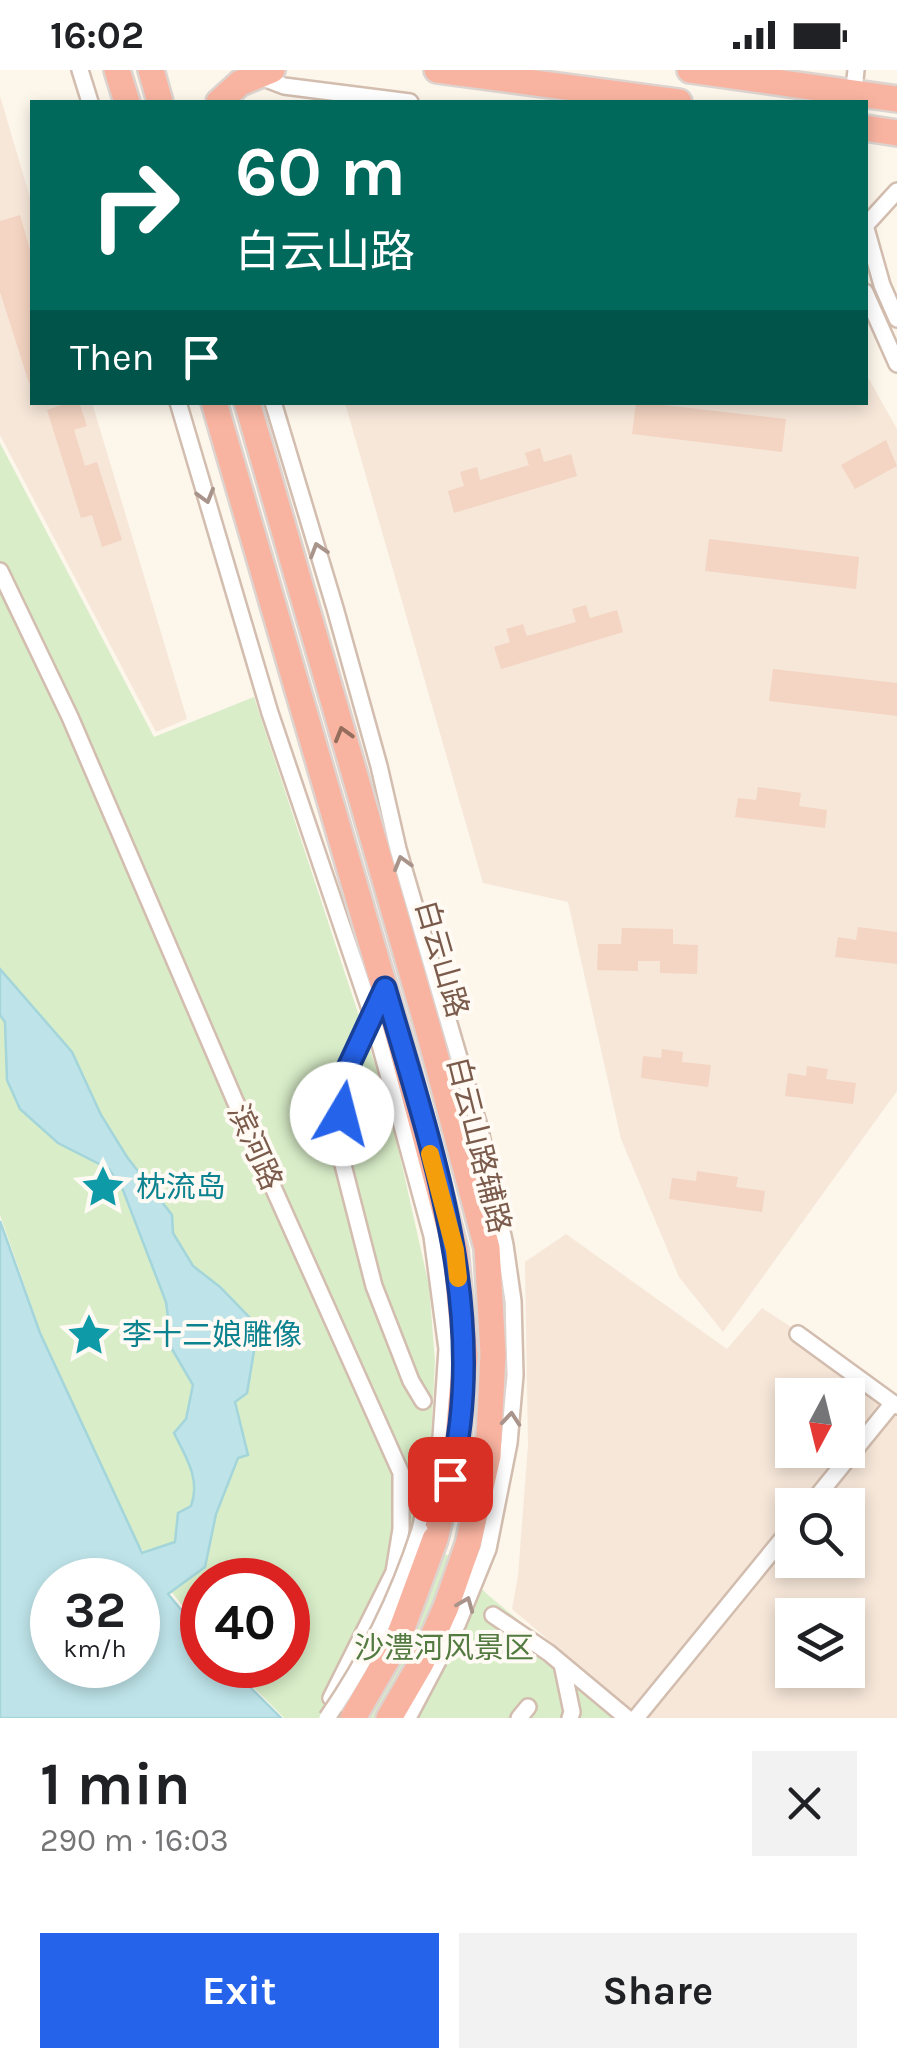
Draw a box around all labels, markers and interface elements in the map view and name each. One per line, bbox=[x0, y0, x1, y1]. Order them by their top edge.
text: 16:02 bbox=[50, 13, 144, 58]
text: 60 m bbox=[235, 131, 406, 213]
icon: right bbox=[70, 140, 200, 270]
text: 白云山路 bbox=[235, 226, 415, 278]
icon: arrive bbox=[174, 330, 229, 385]
text: Then bbox=[70, 335, 154, 380]
one-way arrow bbox=[194, 487, 215, 504]
one-way arrow bbox=[309, 542, 330, 559]
one-way arrow bbox=[334, 726, 355, 743]
one-way arrow bbox=[393, 856, 414, 873]
street label: 白云山路 bbox=[408, 896, 476, 1022]
street label: 白云山路辅路 bbox=[440, 1053, 518, 1237]
position arrow bbox=[290, 1062, 394, 1166]
street label: 滨河路 bbox=[220, 1099, 290, 1195]
place icon: 枕流岛 bbox=[79, 1163, 127, 1211]
place label: 枕流岛 bbox=[136, 1169, 226, 1205]
place icon: 李十二娘雕像 bbox=[65, 1311, 113, 1359]
place label: 李十二娘雕像 bbox=[122, 1317, 302, 1353]
north arrow bbox=[775, 1378, 865, 1468]
map controls bbox=[775, 1378, 865, 1688]
one-way arrow bbox=[500, 1410, 522, 1426]
pin bbox=[408, 1437, 493, 1522]
icon: arrive bbox=[423, 1452, 478, 1507]
button: search bbox=[775, 1488, 865, 1578]
speed limit sign: 40 bbox=[180, 1558, 310, 1688]
text: 32 bbox=[64, 1581, 126, 1640]
one-way arrow bbox=[454, 1596, 475, 1613]
button: layers bbox=[775, 1598, 865, 1688]
park label: 沙澧河风景区 bbox=[354, 1630, 534, 1666]
text: km/h bbox=[63, 1634, 127, 1663]
text: 1 min bbox=[40, 1749, 191, 1819]
button: close bbox=[752, 1751, 857, 1856]
text: 290 m · 16:03 bbox=[40, 1822, 229, 1859]
button: Exit bbox=[40, 1933, 439, 2048]
button: Share bbox=[459, 1933, 857, 2048]

